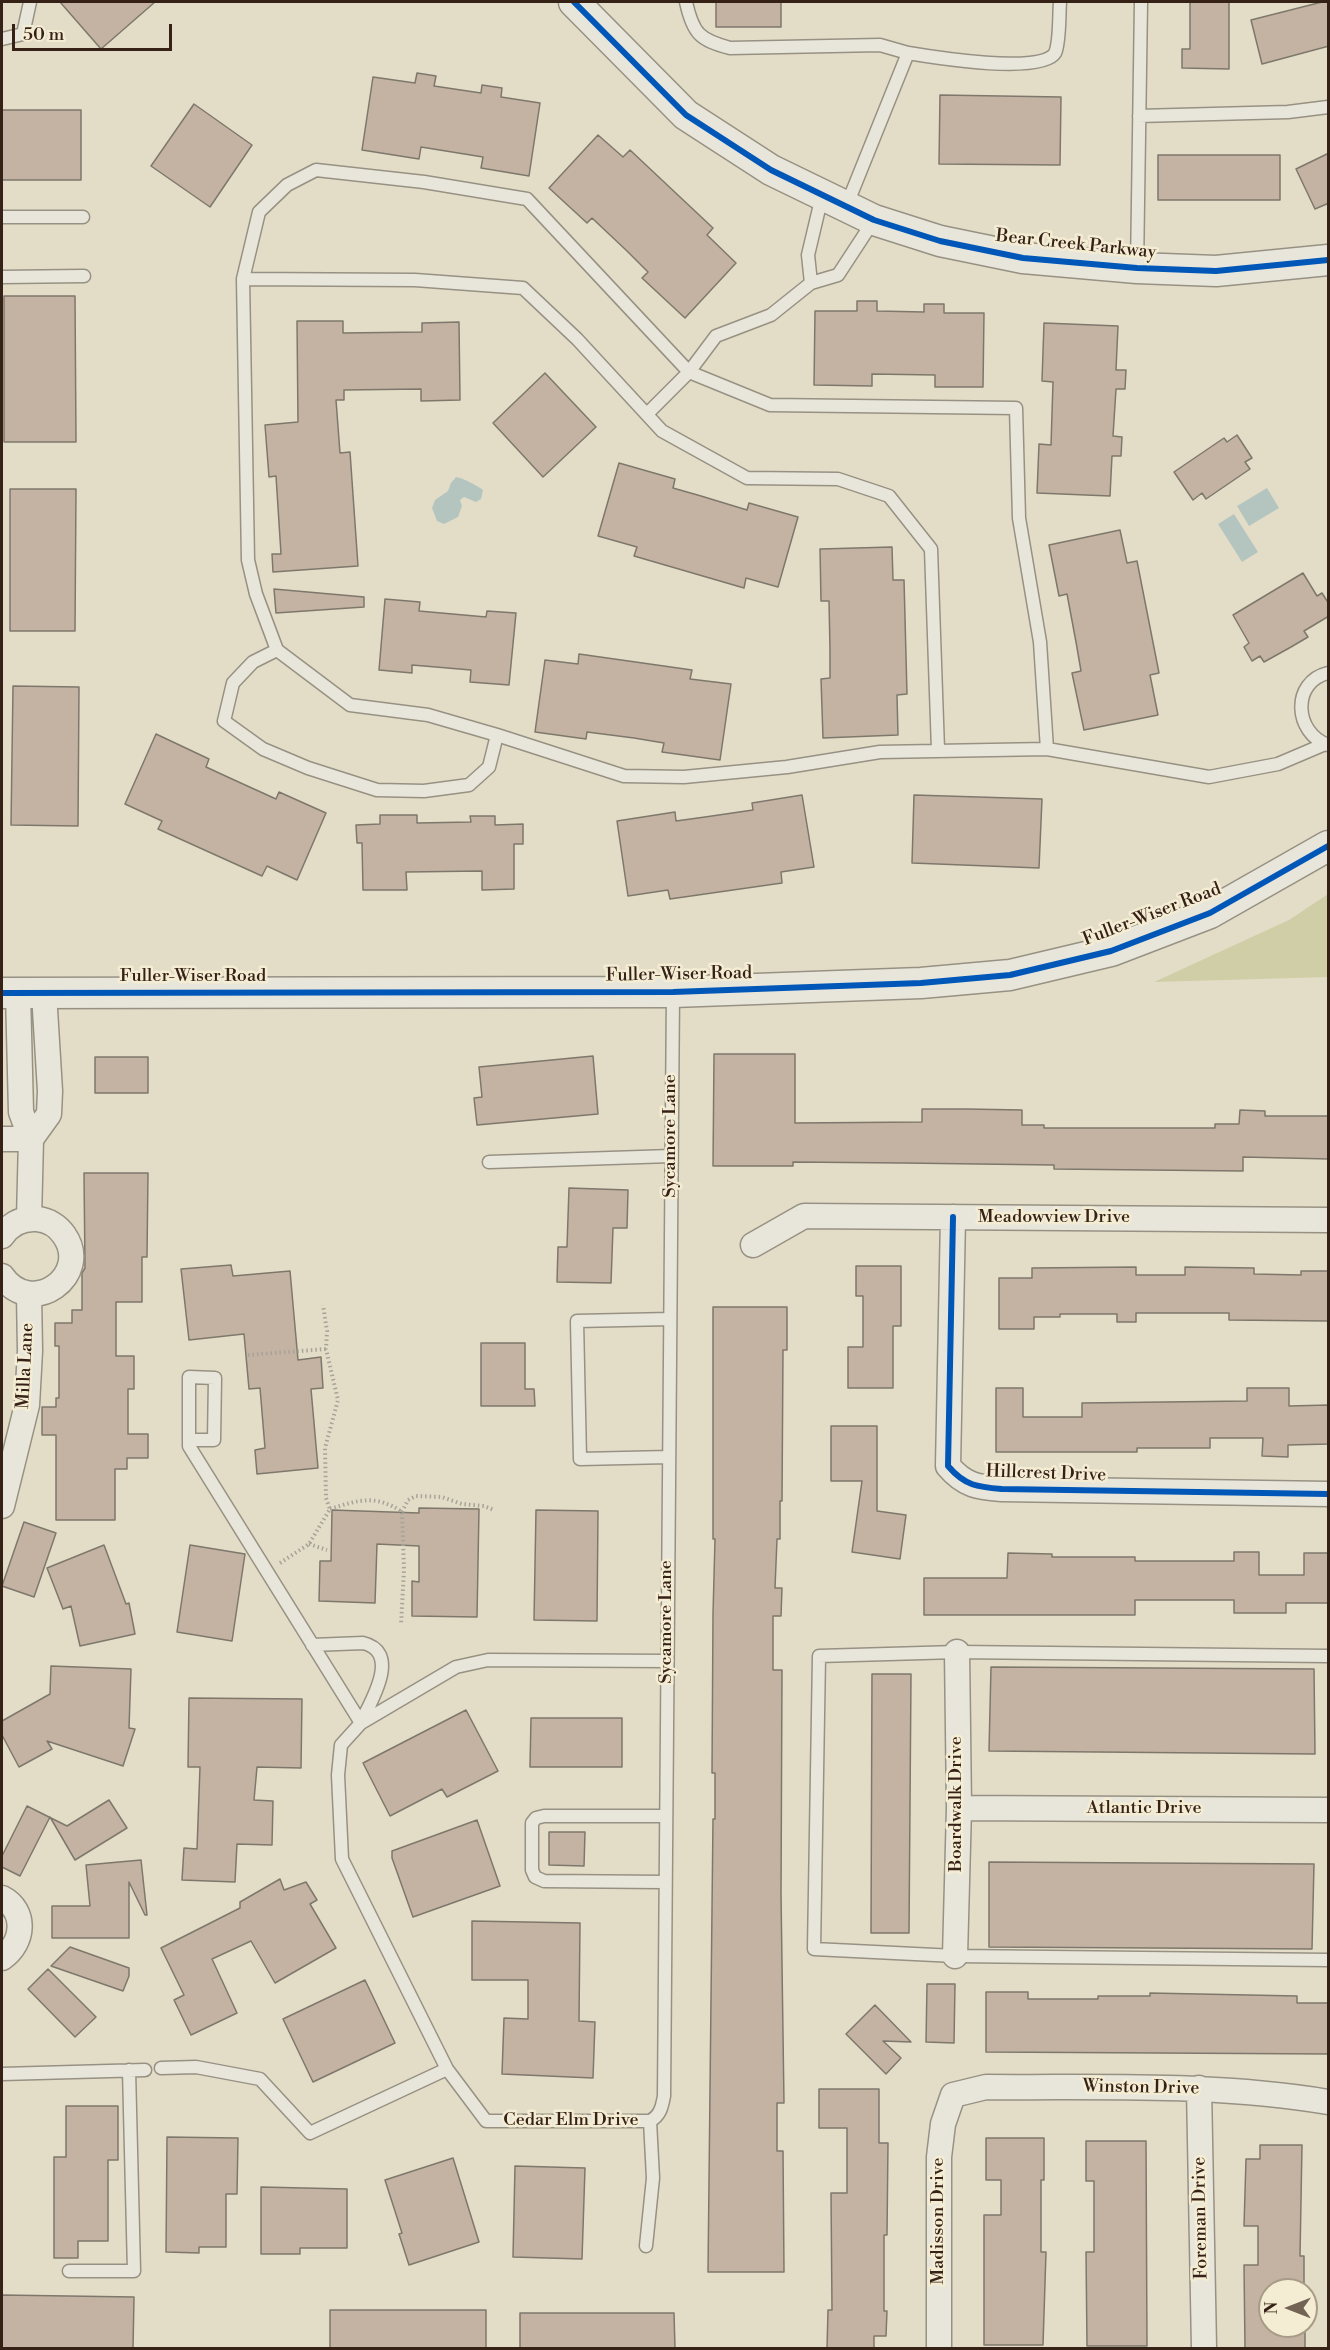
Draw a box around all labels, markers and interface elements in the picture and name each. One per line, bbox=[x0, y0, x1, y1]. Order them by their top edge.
scale bar bbox=[15, 12, 176, 50]
text: 50 m bbox=[23, 23, 64, 46]
street label: Bear Creek Parkway bbox=[995, 226, 1157, 264]
street label: Fuller-Wiser Road bbox=[1080, 879, 1224, 951]
street label: Fuller-Wiser Road bbox=[606, 963, 752, 987]
street label: Fuller-Wiser Road bbox=[120, 966, 266, 988]
street label: Sycamore Lane bbox=[660, 1074, 682, 1198]
street label: Meadowview Drive bbox=[978, 1207, 1130, 1229]
street label: Milla Lane bbox=[13, 1322, 39, 1410]
street label: Hillcrest Drive bbox=[985, 1461, 1107, 1487]
street label: Sycamore Lane bbox=[656, 1560, 678, 1684]
street label: Boardwalk Drive bbox=[946, 1736, 968, 1872]
street label: Atlantic Drive bbox=[1086, 1798, 1202, 1820]
street label: Winston Drive bbox=[1082, 2076, 1200, 2100]
street label: Cedar Elm Drive bbox=[503, 2110, 639, 2132]
street label: Madisson Drive bbox=[928, 2157, 950, 2285]
street label: Foreman Drive bbox=[1189, 2157, 1213, 2279]
north arrow bbox=[1258, 2278, 1318, 2338]
text: N bbox=[1262, 2302, 1282, 2314]

